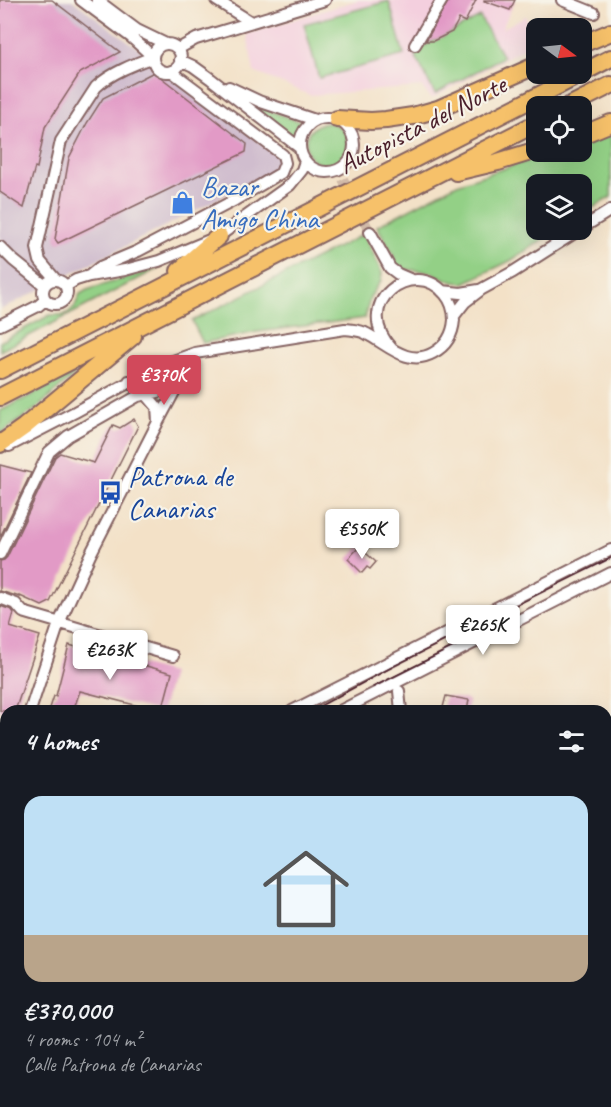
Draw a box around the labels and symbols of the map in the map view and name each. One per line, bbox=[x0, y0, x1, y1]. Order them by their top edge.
north arrow bbox=[526, 18, 592, 84]
street label: Autopista del Norte bbox=[332, 66, 513, 181]
place label: Bazar Amigo China bbox=[201, 169, 320, 236]
shop icon: Bazar Amigo China bbox=[170, 189, 196, 215]
pin: €370K bbox=[122, 355, 206, 406]
place label: Patrona de Canarias bbox=[128, 459, 234, 526]
bus stop icon: Patrona de Canarias bbox=[97, 479, 123, 505]
pin: €550K bbox=[320, 509, 404, 560]
pin: €265K bbox=[441, 605, 525, 656]
pin: €263K bbox=[68, 630, 152, 681]

